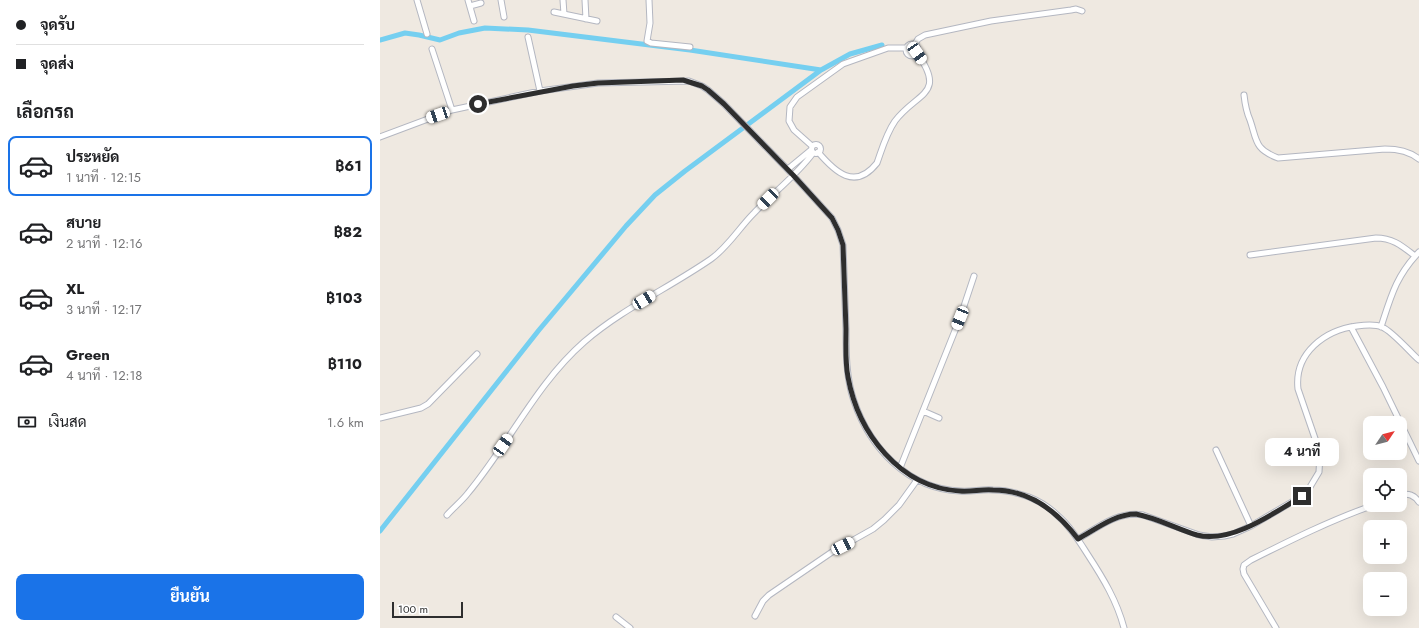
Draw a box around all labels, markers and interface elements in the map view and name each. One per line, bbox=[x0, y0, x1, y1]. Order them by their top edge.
text: จุดรับ bbox=[40, 14, 75, 36]
car bbox=[905, 40, 929, 66]
text: จุดส่ง bbox=[40, 53, 74, 75]
route start bbox=[469, 95, 487, 113]
text: เลือกรถ bbox=[16, 99, 74, 125]
car bbox=[425, 105, 451, 125]
text: ประหยัด bbox=[66, 146, 119, 168]
icon: car bbox=[18, 148, 54, 184]
text: ฿61 bbox=[335, 155, 362, 177]
text: 1 นาที · 12:15 bbox=[66, 168, 141, 187]
car bbox=[755, 186, 781, 212]
text: สบาย bbox=[66, 212, 101, 234]
icon: car bbox=[18, 214, 54, 250]
text: ฿82 bbox=[334, 221, 362, 243]
text: 2 นาที · 12:16 bbox=[66, 234, 143, 253]
text: XL bbox=[66, 278, 84, 300]
icon: car bbox=[18, 280, 54, 316]
text: ฿103 bbox=[326, 287, 362, 309]
car bbox=[631, 289, 657, 311]
text: 3 นาที · 12:17 bbox=[66, 300, 142, 319]
car bbox=[950, 305, 970, 331]
text: Green bbox=[66, 344, 110, 366]
icon: car bbox=[18, 346, 54, 382]
text: ฿110 bbox=[328, 353, 362, 375]
text: 4 นาที · 12:18 bbox=[66, 366, 142, 385]
icon: cash bbox=[16, 411, 38, 433]
text: เงินสด bbox=[48, 411, 87, 433]
text: 1.6 km bbox=[327, 413, 364, 432]
north arrow bbox=[1363, 416, 1407, 460]
map controls bbox=[1363, 416, 1407, 616]
car bbox=[491, 432, 515, 458]
callout: 4 นาที bbox=[1265, 438, 1339, 466]
text: 4 นาที bbox=[1284, 442, 1320, 461]
button: locate bbox=[1363, 468, 1407, 512]
route end bbox=[1293, 487, 1311, 505]
button: + bbox=[1363, 520, 1407, 564]
car bbox=[830, 535, 856, 557]
button: − bbox=[1363, 572, 1407, 616]
button: ยืนยัน bbox=[16, 574, 364, 620]
scale bar bbox=[392, 600, 463, 619]
text: 100 m bbox=[398, 601, 428, 617]

